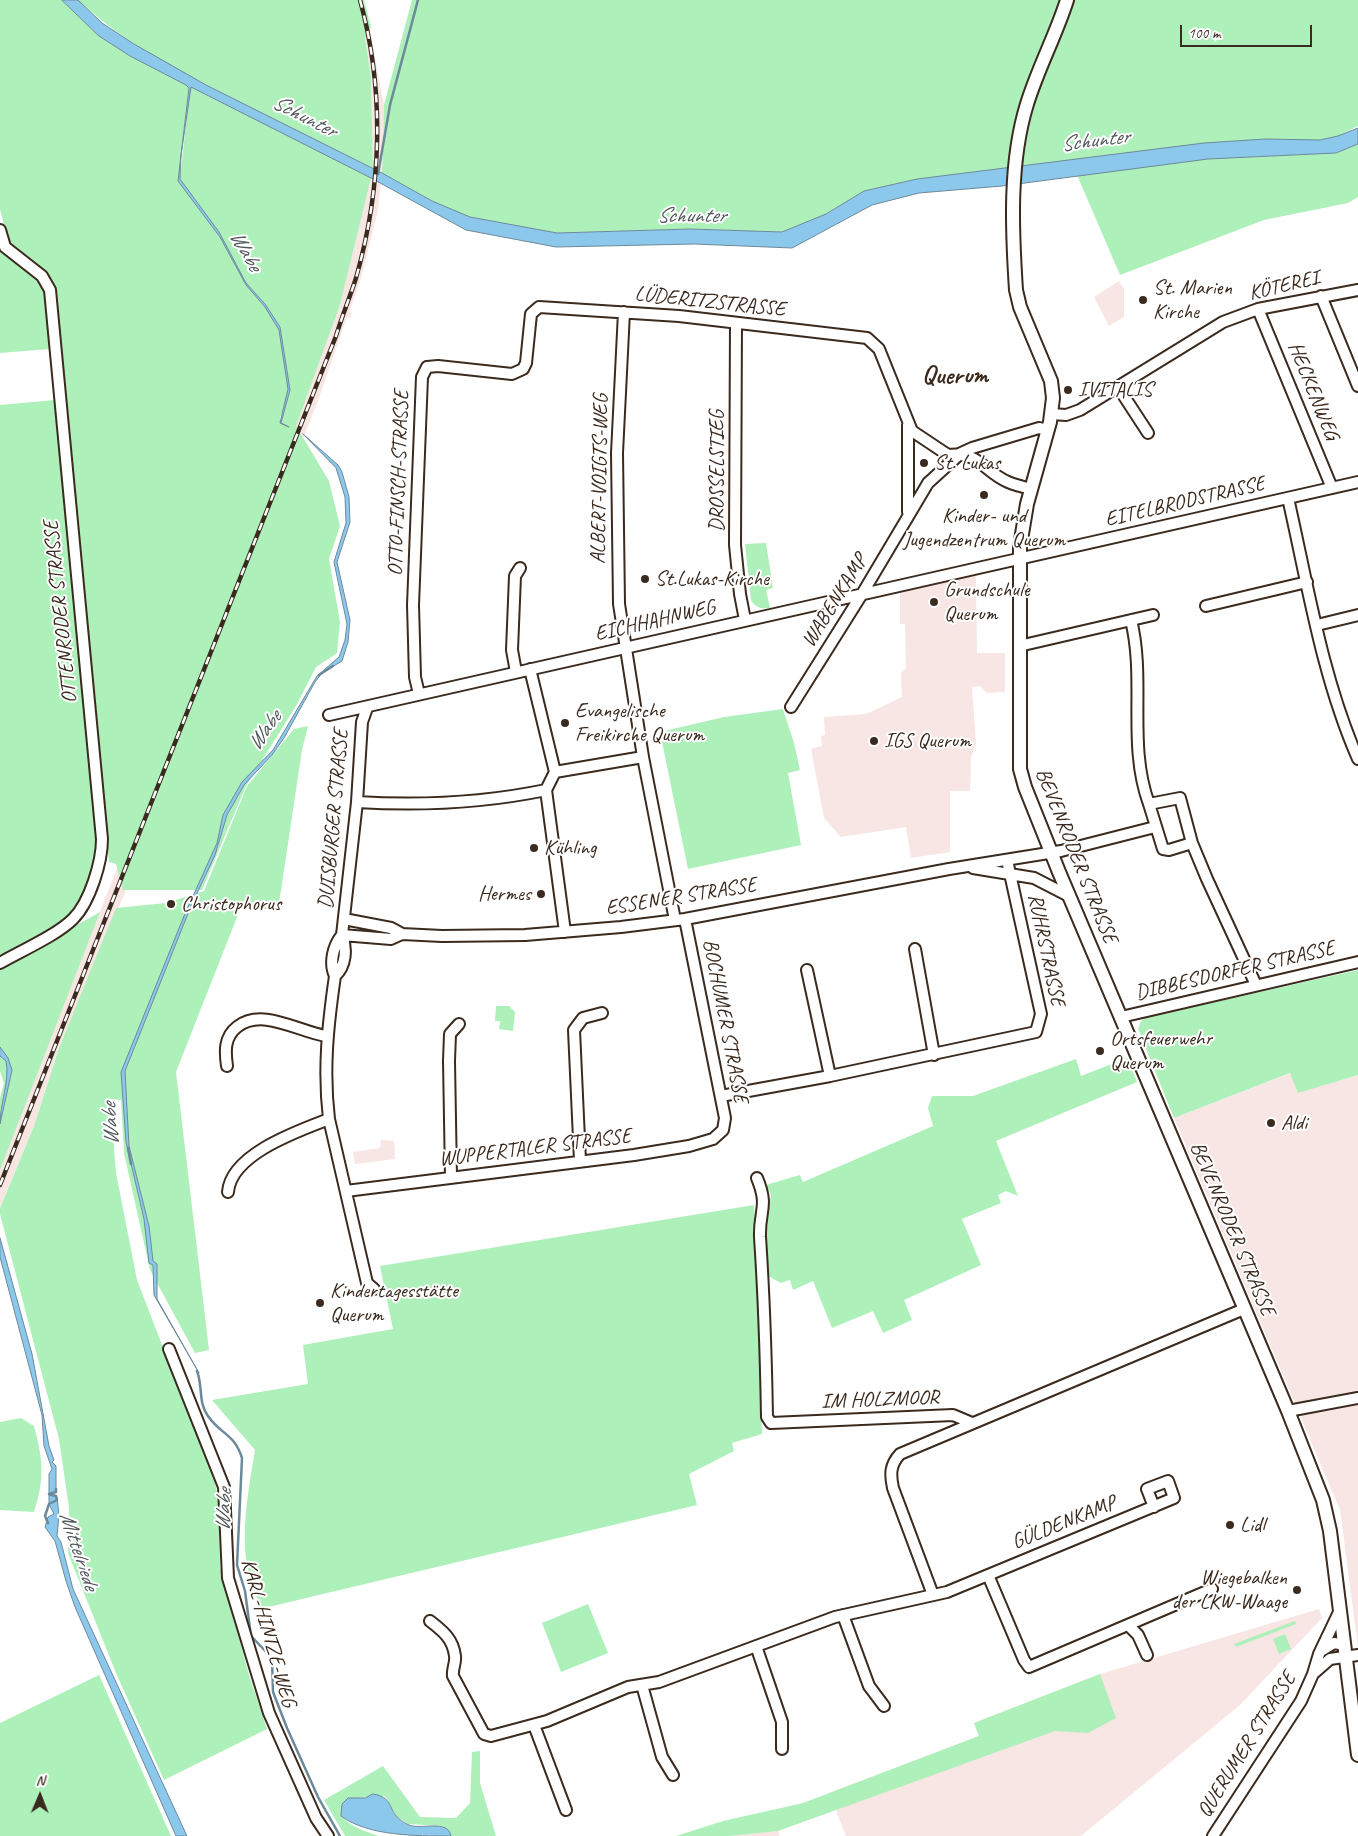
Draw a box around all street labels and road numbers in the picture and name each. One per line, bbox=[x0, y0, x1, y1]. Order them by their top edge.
street label: KÖTEREI bbox=[1246, 266, 1322, 306]
street label: LÜDERITZSTRASSE bbox=[634, 282, 786, 322]
street label: HECKENWEG bbox=[1282, 338, 1344, 444]
street label: OTTO-FINSCH-STRASSE bbox=[383, 390, 415, 576]
street label: ALBERT-VOIGTS-WEG bbox=[586, 394, 614, 564]
street label: DROSSELSTIEG bbox=[704, 410, 730, 532]
street label: EITELBRODSTRASSE bbox=[1103, 471, 1267, 533]
street label: OTTENRODER STRASSE bbox=[39, 519, 83, 705]
street label: WABENKAMP bbox=[797, 550, 873, 652]
street label: EICHHAHNWEG bbox=[592, 595, 718, 647]
street label: DUISBURGER STRASSE bbox=[314, 728, 354, 910]
street label: BEVENRODER STRASSE bbox=[1029, 765, 1123, 947]
street label: ESSENER STRASSE bbox=[604, 873, 758, 921]
street label: RUHRSTRASSE bbox=[1022, 891, 1070, 1009]
street label: DIBBESDORFER STRASSE bbox=[1133, 936, 1337, 1006]
street label: BOCHUMER STRASSE bbox=[697, 937, 753, 1105]
street label: WUPPERTALER STRASSE bbox=[438, 1124, 632, 1172]
street label: BEVENRODER STRASSE bbox=[1184, 1138, 1280, 1320]
street label: IM HOLZMOOR bbox=[821, 1385, 939, 1415]
street label: GÜLDENKAMP bbox=[1008, 1491, 1120, 1555]
street label: KARL-HINTZE-WEG bbox=[235, 1556, 301, 1710]
street label: QUERUMER STRASSE bbox=[1192, 1668, 1302, 1822]

